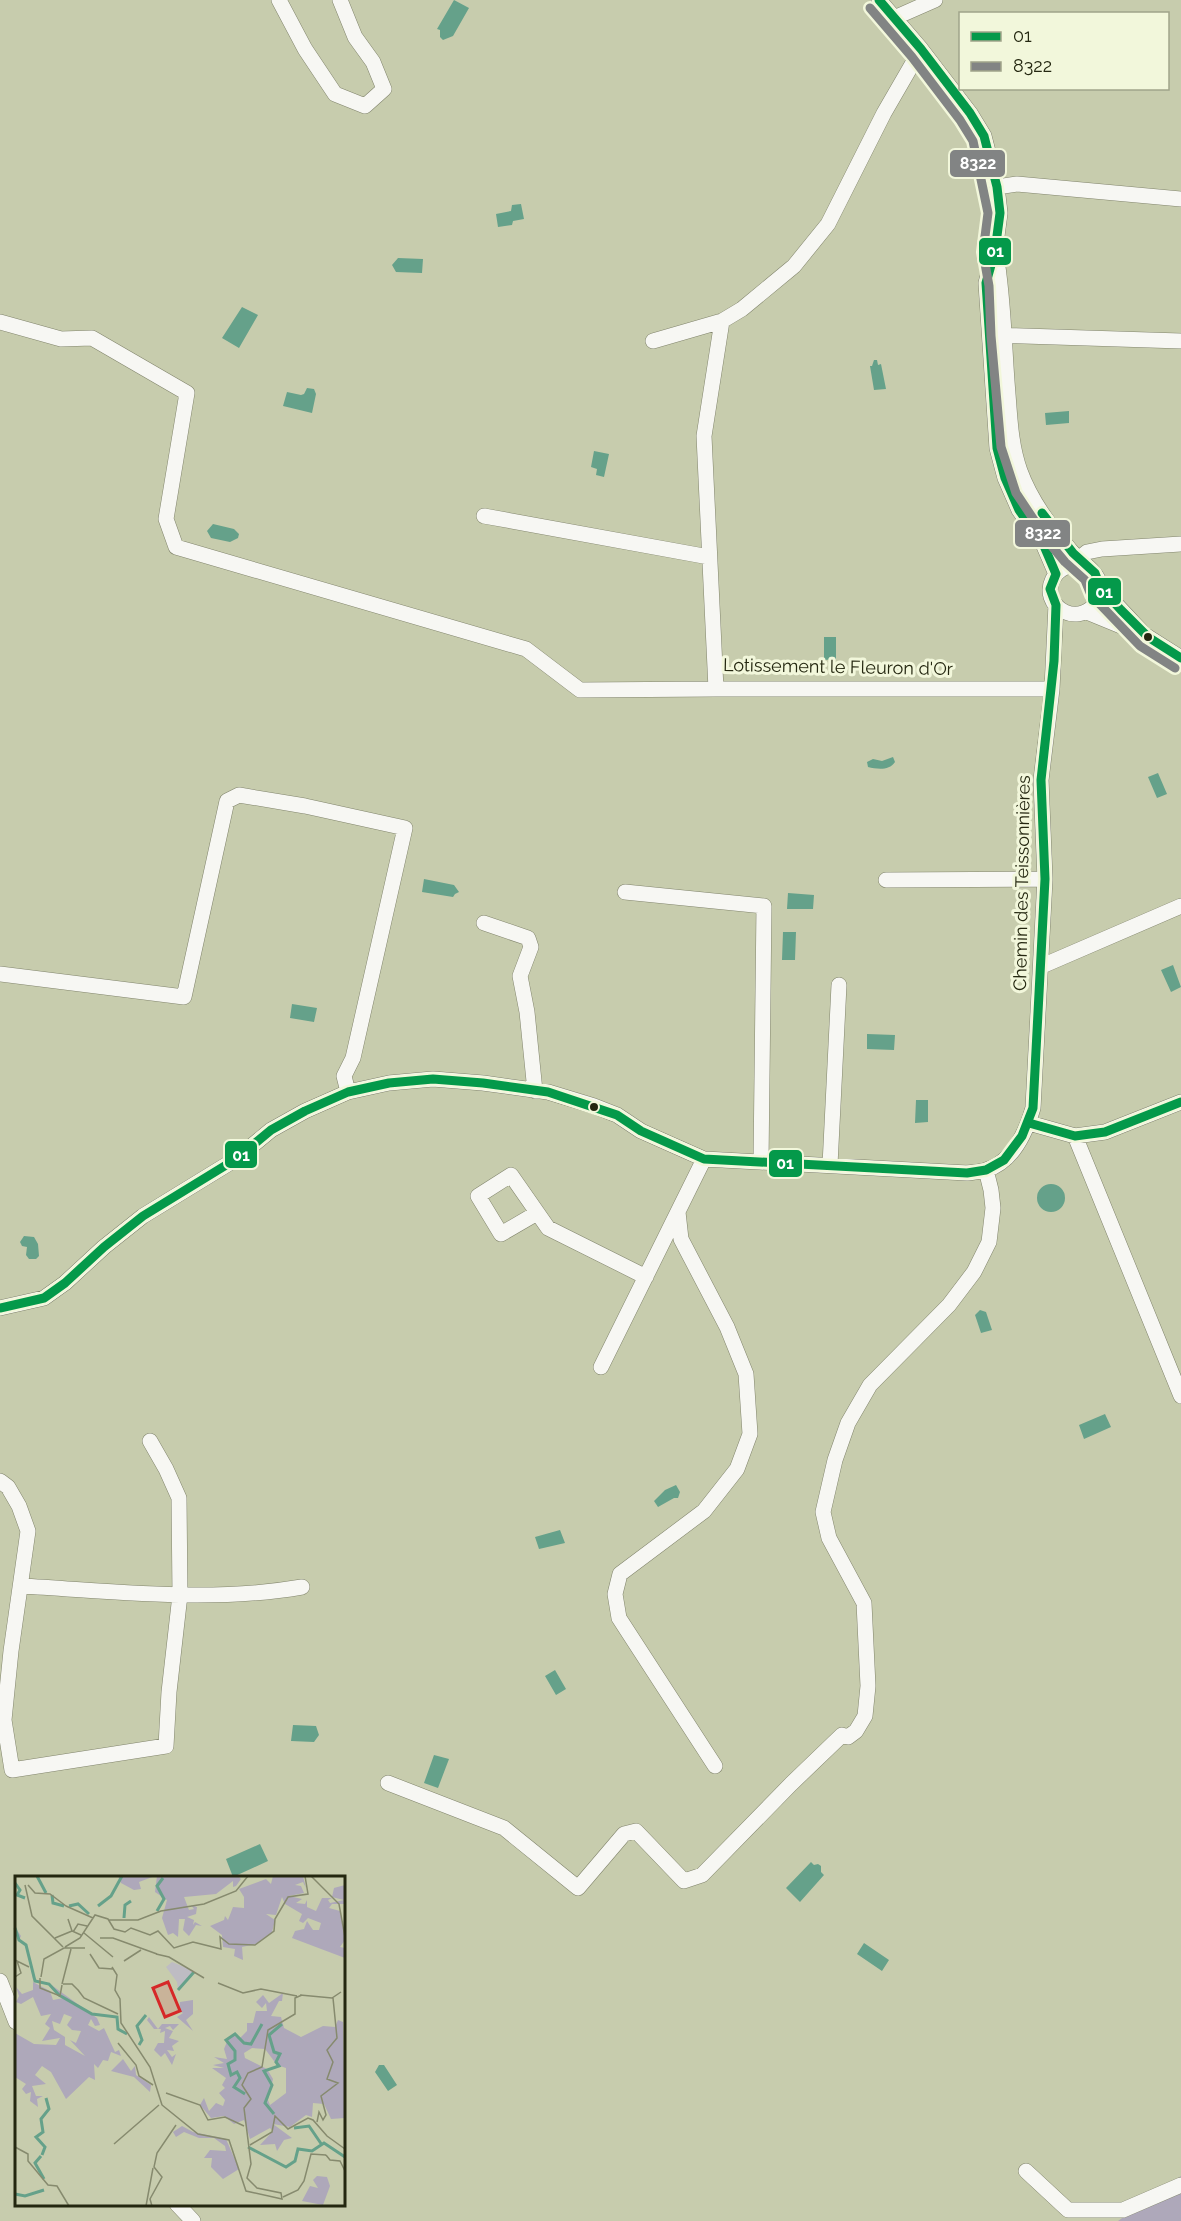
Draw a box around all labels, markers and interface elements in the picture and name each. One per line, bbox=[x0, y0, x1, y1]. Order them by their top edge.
legend bbox=[959, 12, 1169, 90]
text: 01 bbox=[1013, 25, 1032, 46]
text: 8322 bbox=[1013, 55, 1052, 76]
line badge: 8322 bbox=[949, 149, 1006, 178]
text: 8322 bbox=[960, 154, 996, 173]
line badge: 01 bbox=[978, 237, 1012, 266]
text: 01 bbox=[986, 242, 1004, 261]
line badge: 8322 bbox=[1014, 519, 1071, 548]
text: 8322 bbox=[1025, 524, 1061, 543]
line badge: 01 bbox=[1087, 577, 1122, 606]
text: 01 bbox=[1095, 583, 1113, 602]
unlabelled marker bbox=[1142, 631, 1154, 643]
street label: Lotissement le Fleuron d'Or bbox=[723, 654, 954, 679]
street label: Chemin des Teissonnières bbox=[1009, 775, 1034, 991]
unlabelled marker bbox=[588, 1101, 600, 1113]
line badge: 01 bbox=[224, 1140, 258, 1169]
text: 01 bbox=[232, 1146, 250, 1165]
line badge: 01 bbox=[768, 1149, 803, 1178]
text: 01 bbox=[776, 1154, 794, 1173]
inset map bbox=[15, 1876, 345, 2206]

